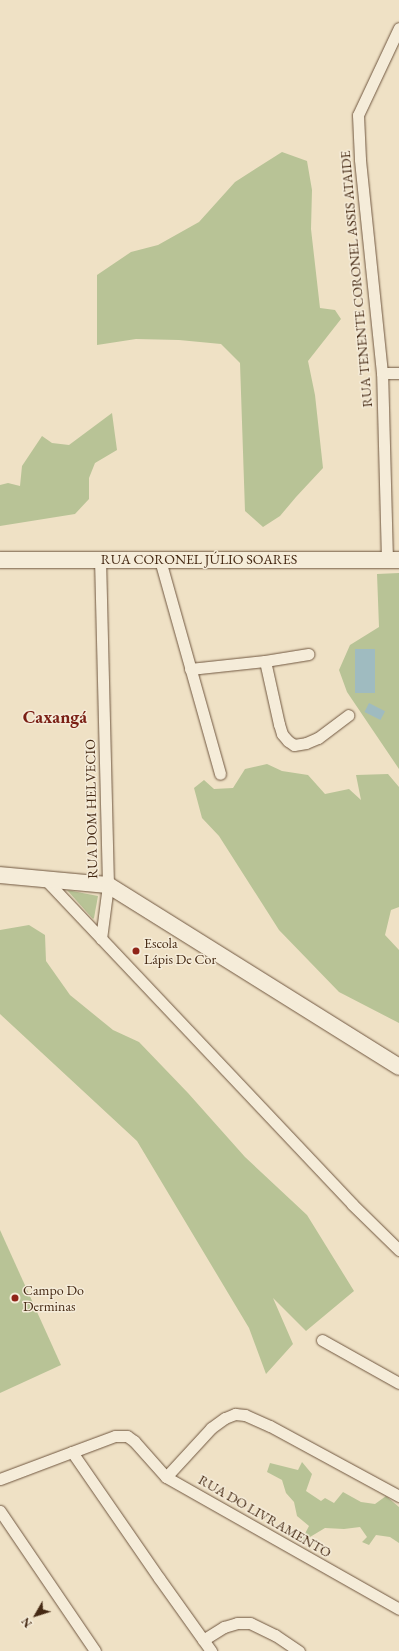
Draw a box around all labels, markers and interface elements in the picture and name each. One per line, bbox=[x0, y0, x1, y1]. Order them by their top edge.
street label: RUA TENENTE CORONEL ASSIS ATAIDE bbox=[336, 150, 376, 408]
street label: RUA CORONEL JÚLIO SOARES bbox=[101, 551, 297, 567]
district label: Caxangá bbox=[23, 706, 87, 728]
street label: RUA DOM HELVECIO bbox=[81, 739, 101, 879]
place label: Escola Lápis De Cor bbox=[144, 935, 216, 968]
marker: Escola Lápis De Cor bbox=[131, 946, 141, 956]
place label: Campo Do Derminas bbox=[23, 1282, 84, 1314]
marker: Campo Do Derminas bbox=[10, 1293, 20, 1303]
street label: RUA DO LIVRAMENTO bbox=[196, 1471, 334, 1561]
north arrow bbox=[16, 1595, 56, 1635]
text: N bbox=[18, 1615, 35, 1630]

